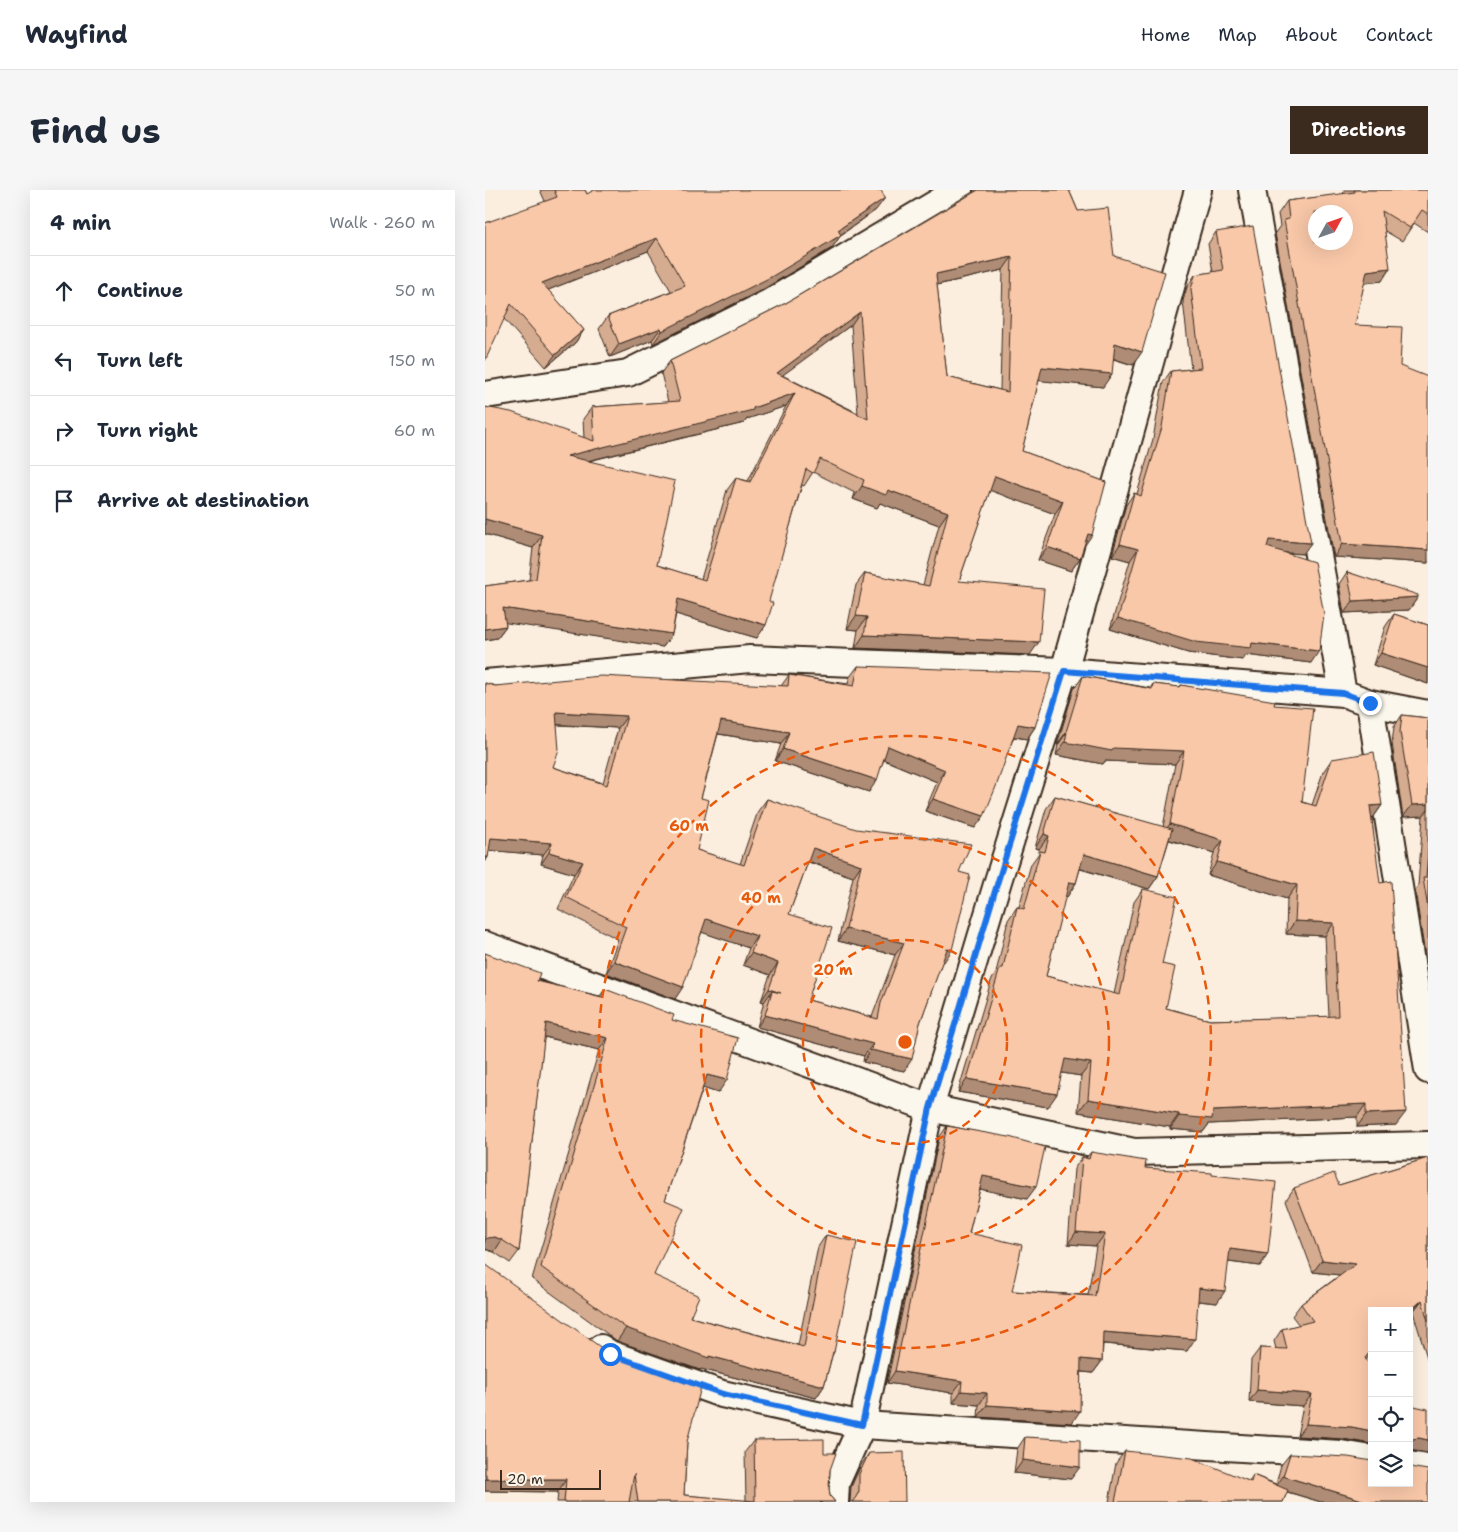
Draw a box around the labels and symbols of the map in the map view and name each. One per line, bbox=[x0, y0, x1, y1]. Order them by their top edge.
north arrow bbox=[1308, 205, 1353, 250]
route end bbox=[1359, 692, 1382, 715]
text: 60 m bbox=[669, 816, 709, 836]
text: 40 m bbox=[741, 888, 781, 908]
text: 20 m bbox=[813, 960, 853, 980]
centre of rings bbox=[896, 1033, 914, 1051]
route start bbox=[599, 1343, 622, 1366]
scale bar bbox=[500, 1467, 601, 1490]

